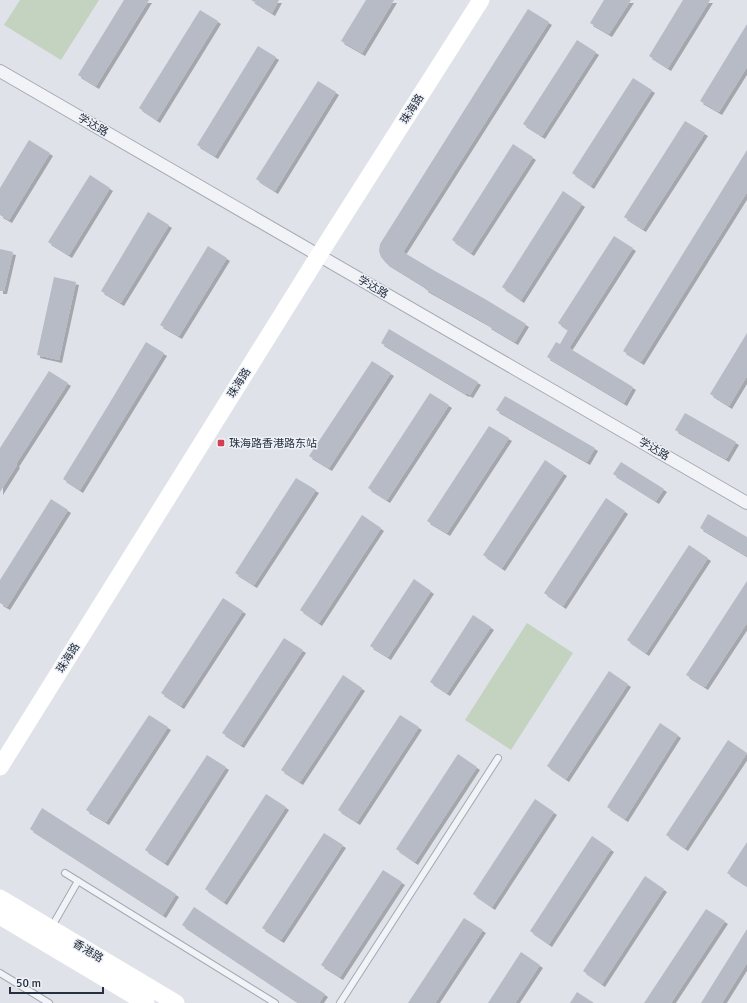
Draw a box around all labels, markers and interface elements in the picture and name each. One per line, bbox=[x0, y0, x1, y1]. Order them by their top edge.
street label: 珠海路 bbox=[398, 92, 426, 126]
street label: 学达路 bbox=[75, 111, 111, 139]
street label: 学达路 bbox=[355, 273, 391, 301]
street label: 珠海路 bbox=[225, 366, 253, 400]
street label: 学达路 bbox=[636, 435, 672, 463]
place label: 珠海路香港路东站 bbox=[229, 437, 317, 450]
marker: 珠海路香港路东站 bbox=[216, 438, 226, 448]
street label: 珠海路 bbox=[54, 641, 82, 675]
street label: 香港路 bbox=[71, 937, 105, 965]
scale bar bbox=[10, 969, 103, 995]
text: 50 m bbox=[16, 976, 41, 991]

